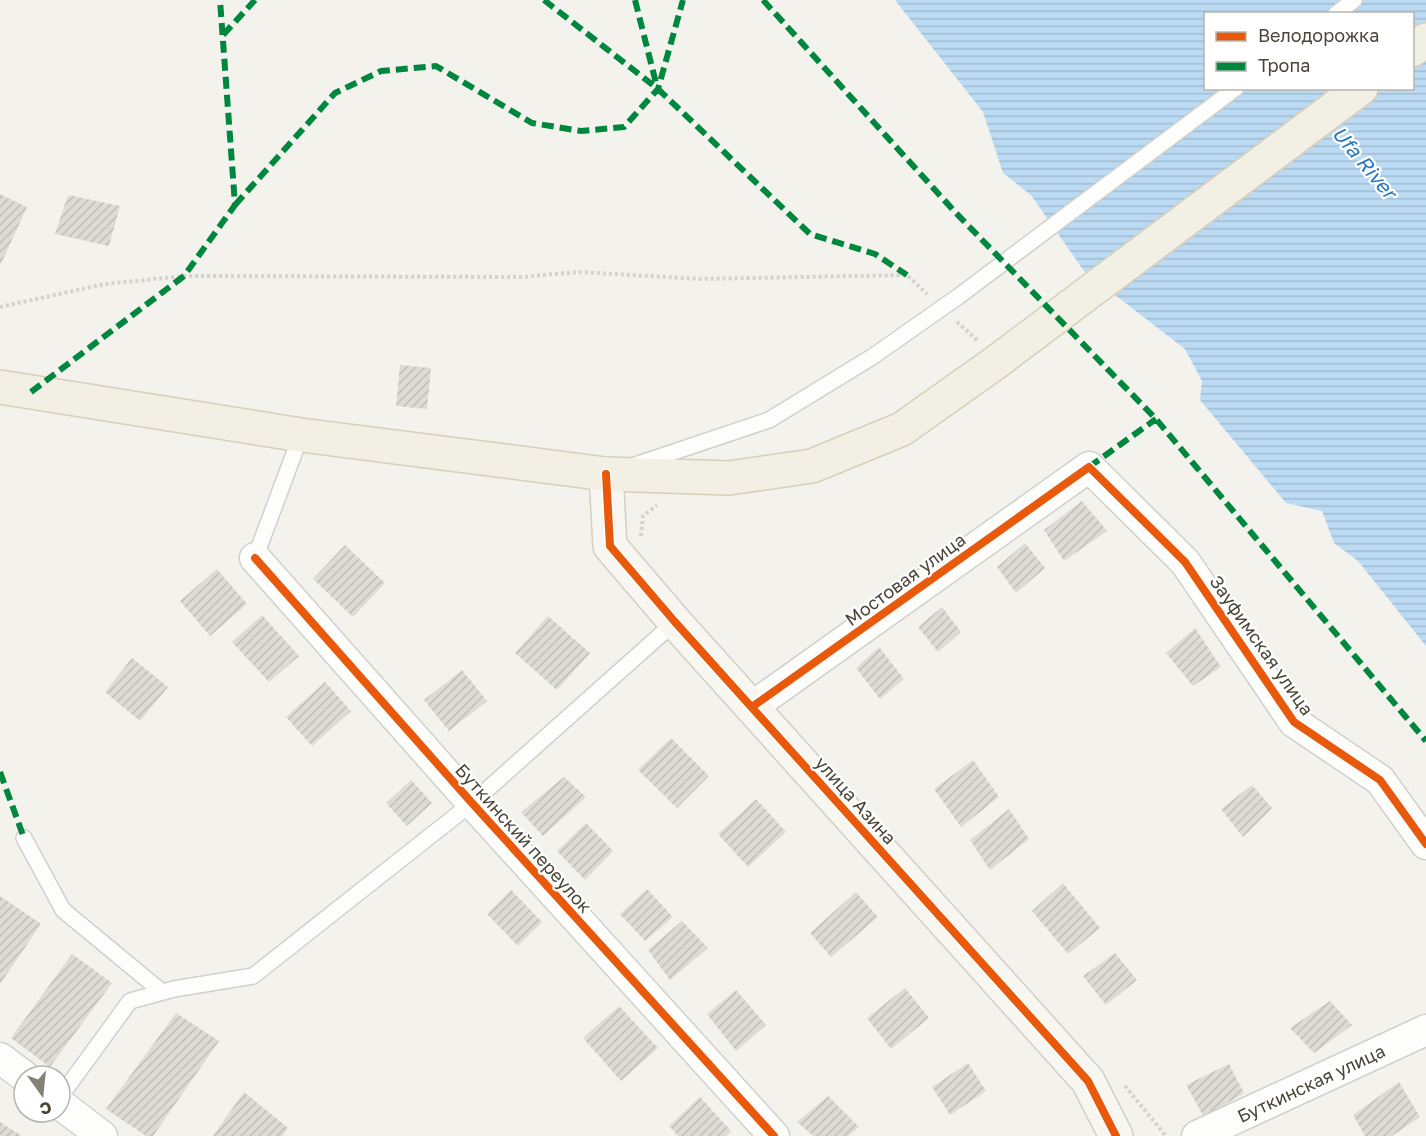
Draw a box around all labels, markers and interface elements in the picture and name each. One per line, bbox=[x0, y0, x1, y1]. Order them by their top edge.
legend bbox=[1204, 12, 1414, 90]
text: Велодорожка bbox=[1258, 24, 1379, 46]
text: Тропа bbox=[1258, 54, 1310, 76]
water label: Ufa River bbox=[1328, 121, 1404, 205]
street label: Мостовая улица bbox=[841, 528, 969, 630]
street label: Зауфимская улица bbox=[1205, 571, 1319, 719]
street label: улица Азина bbox=[811, 752, 901, 848]
street label: Буткинский переулок bbox=[451, 759, 597, 917]
street label: Буткинская улица bbox=[1234, 1039, 1388, 1127]
north arrow bbox=[12, 1064, 72, 1124]
text: С bbox=[38, 1097, 54, 1120]

